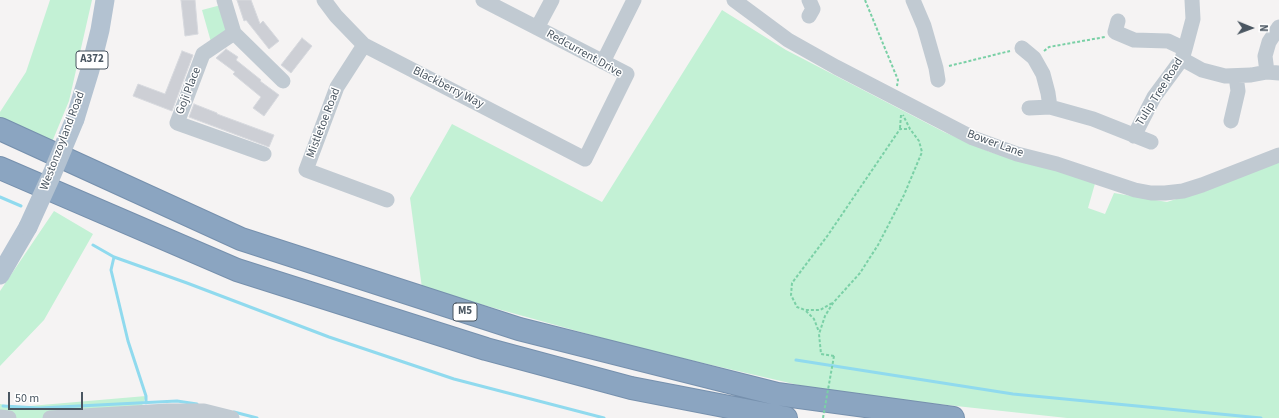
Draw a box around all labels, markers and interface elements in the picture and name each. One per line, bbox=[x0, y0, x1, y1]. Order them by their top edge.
north arrow bbox=[1231, 8, 1271, 48]
text: N bbox=[1256, 24, 1271, 32]
street label: Redcurrent Drive bbox=[544, 27, 624, 81]
road number: A372 bbox=[76, 51, 108, 69]
street label: Tulip Tree Road bbox=[1133, 55, 1187, 129]
street label: Blackberry Way bbox=[410, 64, 486, 112]
street label: Goji Place bbox=[173, 65, 205, 117]
street label: Mistletoe Road bbox=[304, 86, 344, 160]
street label: Westonzoyland Road bbox=[38, 90, 88, 192]
street label: Bower Lane bbox=[965, 127, 1025, 161]
road number: M5 bbox=[453, 303, 477, 321]
scale bar bbox=[10, 384, 85, 410]
text: 50 m bbox=[15, 390, 39, 407]

